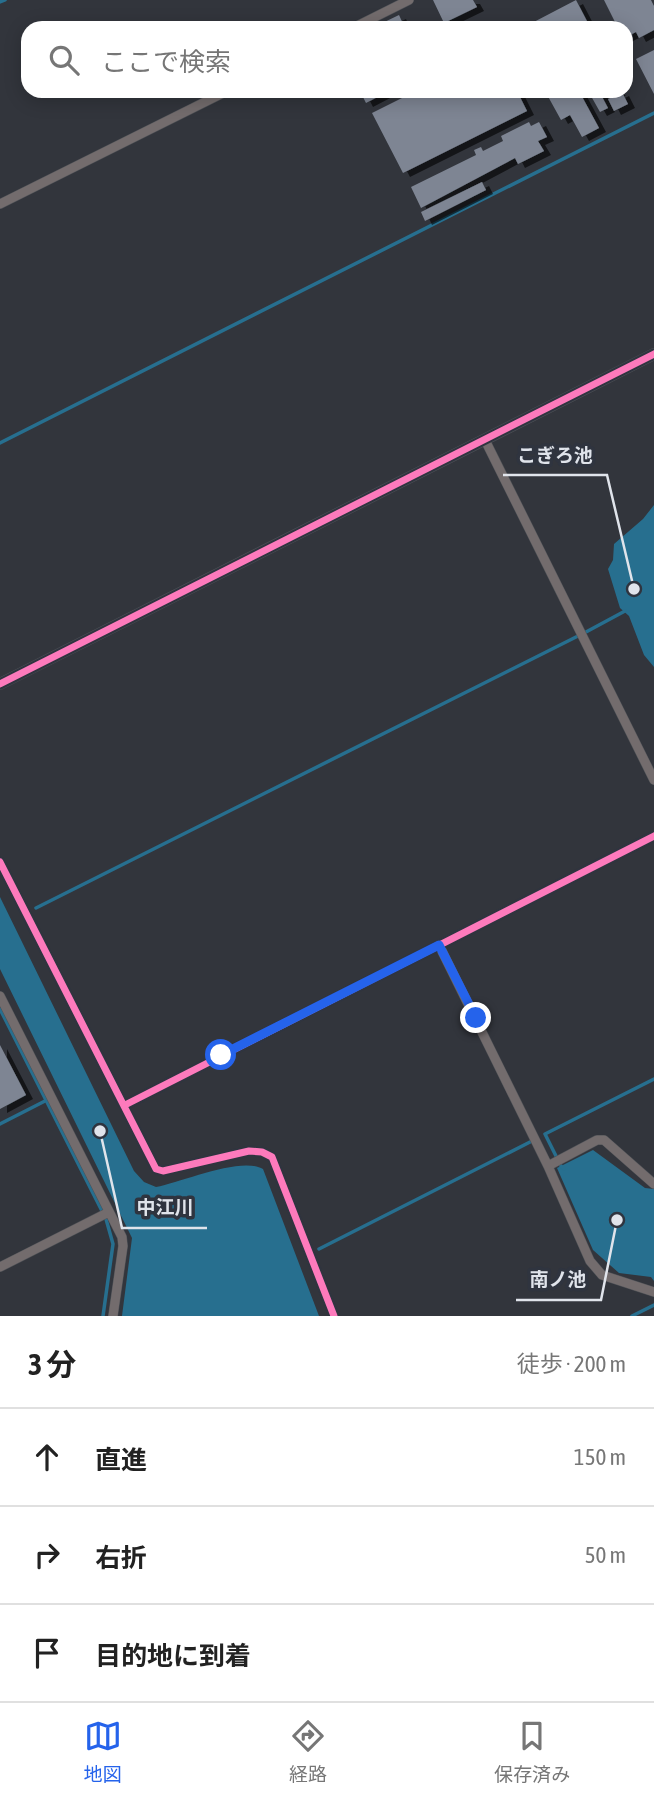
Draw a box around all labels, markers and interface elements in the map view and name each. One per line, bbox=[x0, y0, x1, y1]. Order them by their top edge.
search box bbox=[21, 21, 633, 98]
icon: search bbox=[45, 41, 83, 79]
text: ここで検索 bbox=[101, 47, 231, 77]
callout: こぎろ池 bbox=[503, 435, 607, 475]
text: こぎろ池 bbox=[517, 444, 593, 466]
route end bbox=[460, 1002, 491, 1033]
route start bbox=[205, 1039, 236, 1070]
callout: 中江川 bbox=[122, 1188, 207, 1228]
text: 中江川 bbox=[136, 1196, 194, 1218]
callout: 南ノ池 bbox=[516, 1260, 601, 1300]
text: 南ノ池 bbox=[529, 1268, 587, 1290]
text: 3 分 bbox=[28, 1347, 76, 1381]
text: 徒歩 · 200 m bbox=[517, 1351, 626, 1377]
icon: ahead bbox=[28, 1438, 66, 1476]
text: 150 m bbox=[574, 1444, 626, 1470]
text: 直進 bbox=[95, 1445, 147, 1475]
icon: right bbox=[28, 1536, 66, 1574]
text: 50 m bbox=[585, 1542, 626, 1568]
text: 右折 bbox=[95, 1543, 147, 1573]
icon: arrive bbox=[28, 1634, 66, 1672]
text: 目的地に到着 bbox=[95, 1641, 251, 1671]
tab: 地図 bbox=[84, 1717, 122, 1786]
tab: 経路 bbox=[289, 1717, 327, 1786]
tab: 保存済み bbox=[494, 1717, 570, 1786]

